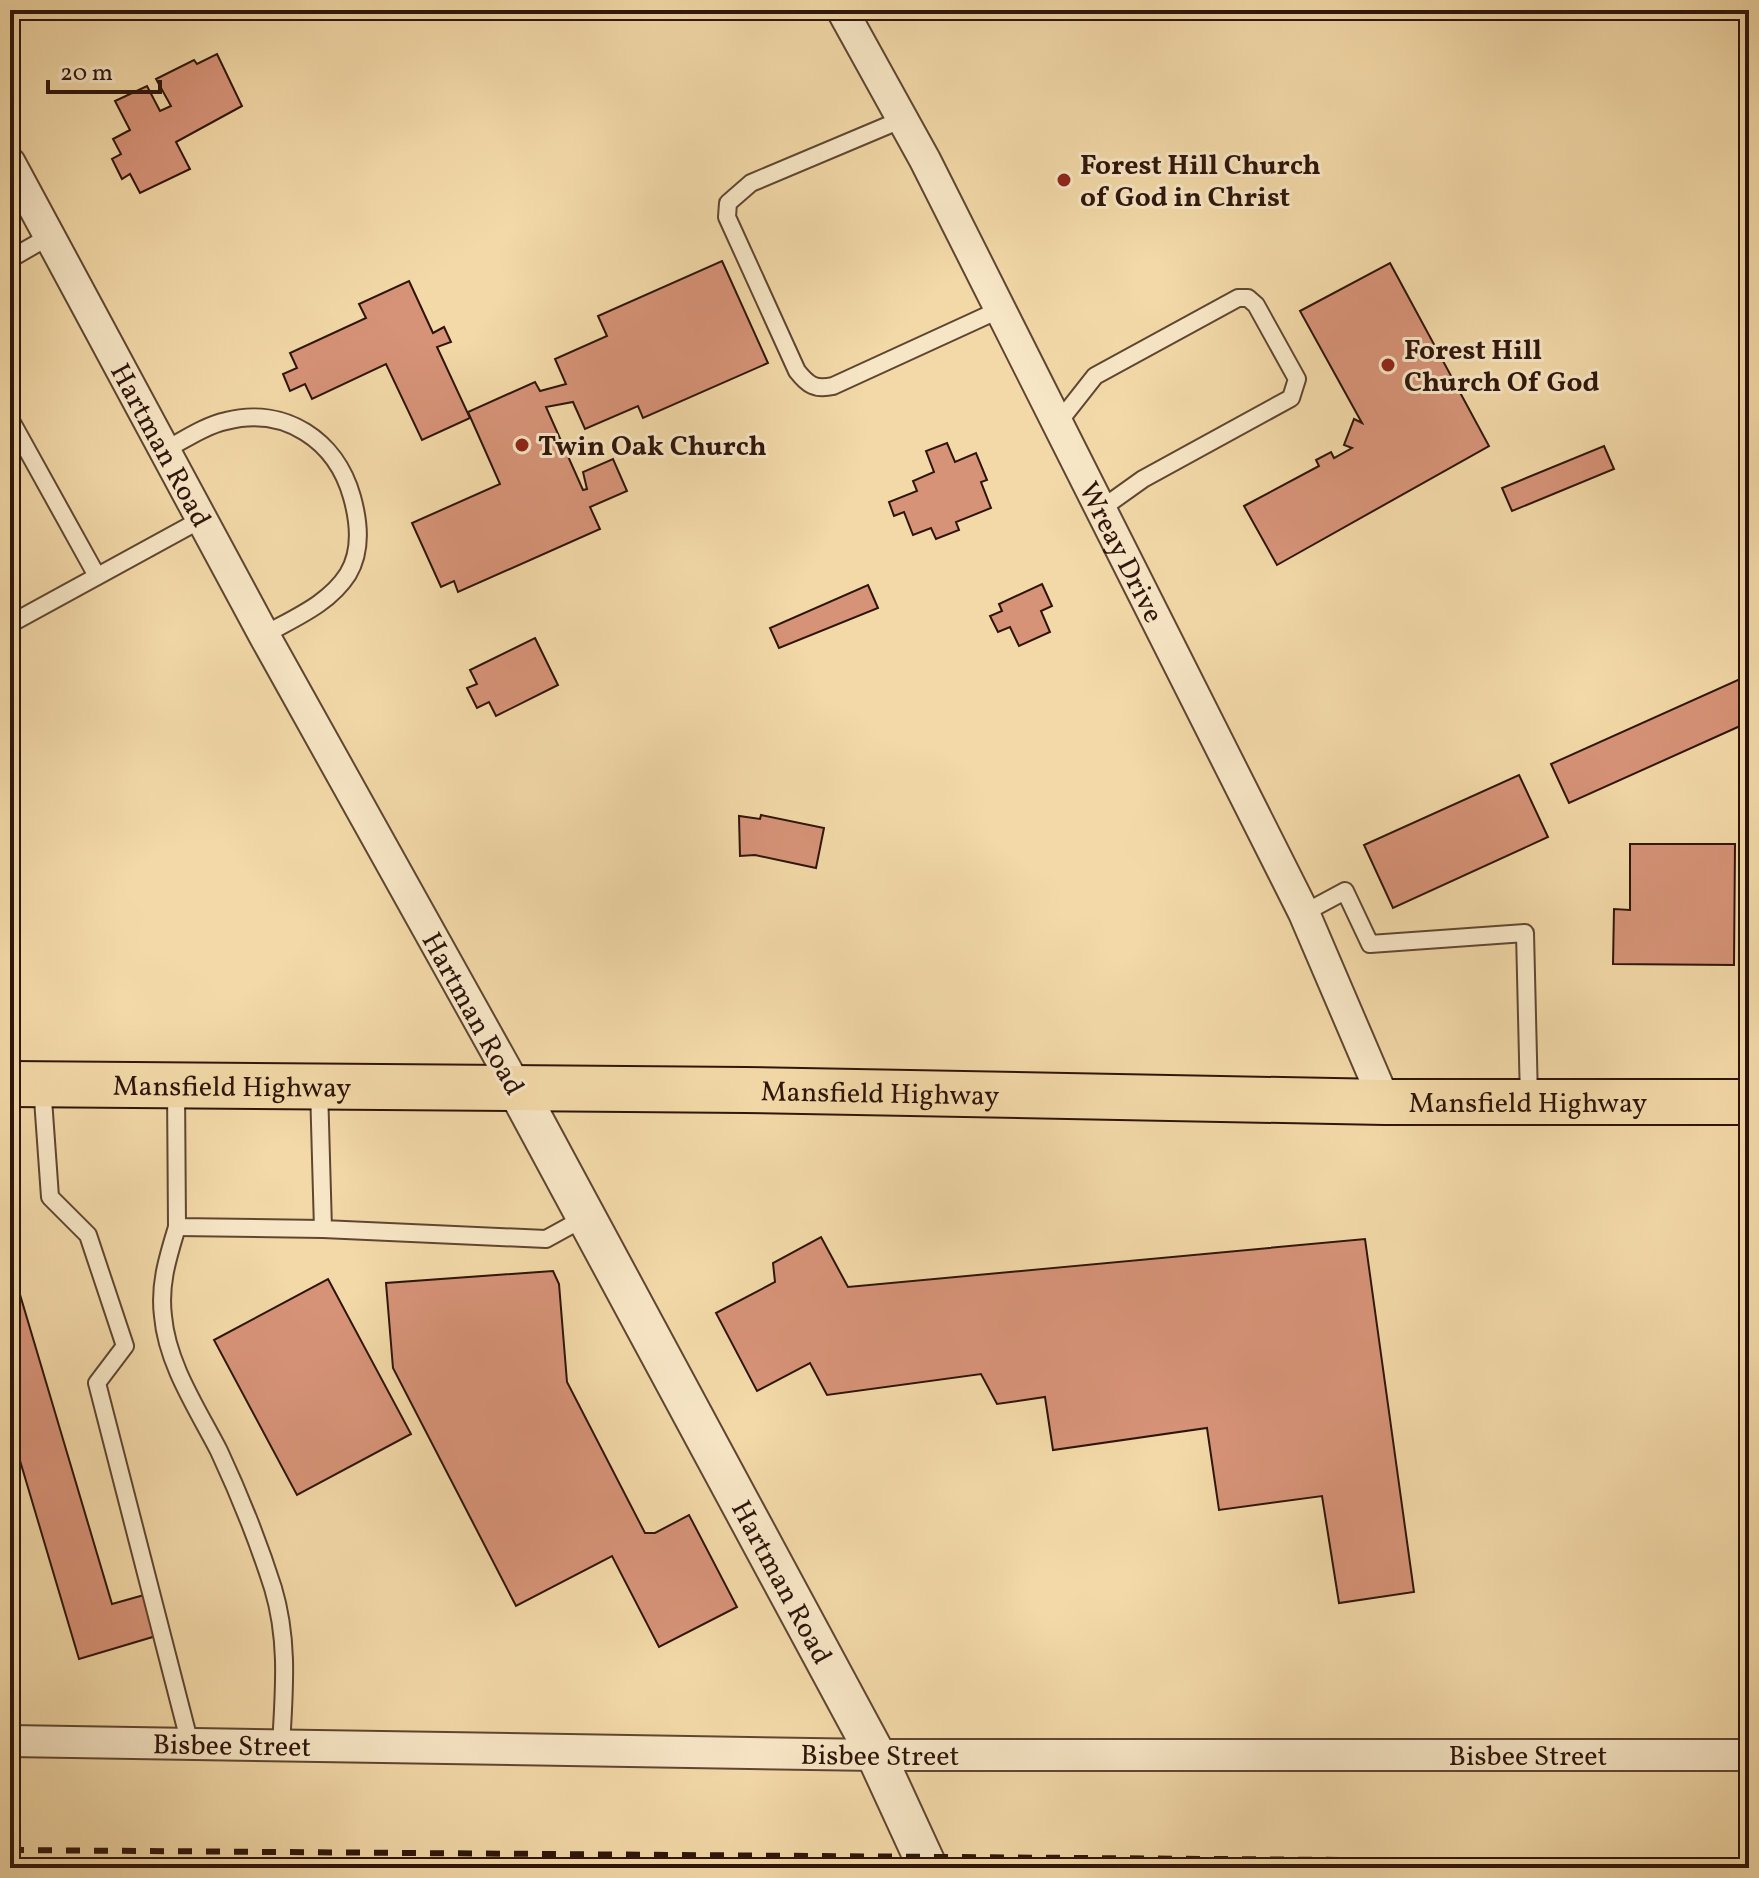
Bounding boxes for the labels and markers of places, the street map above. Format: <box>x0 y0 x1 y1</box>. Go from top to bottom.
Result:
place label: Forest Hill Church of God in Christ <box>1080 147 1321 218</box>
marker: Forest Hill Church of God in Christ <box>1055 171 1073 189</box>
place label: Forest Hill Church Of God <box>1404 332 1600 403</box>
marker: Forest Hill Church Of God <box>1379 356 1397 374</box>
place label: Twin Oak Church <box>538 428 767 467</box>
marker: Twin Oak Church <box>513 436 531 454</box>

